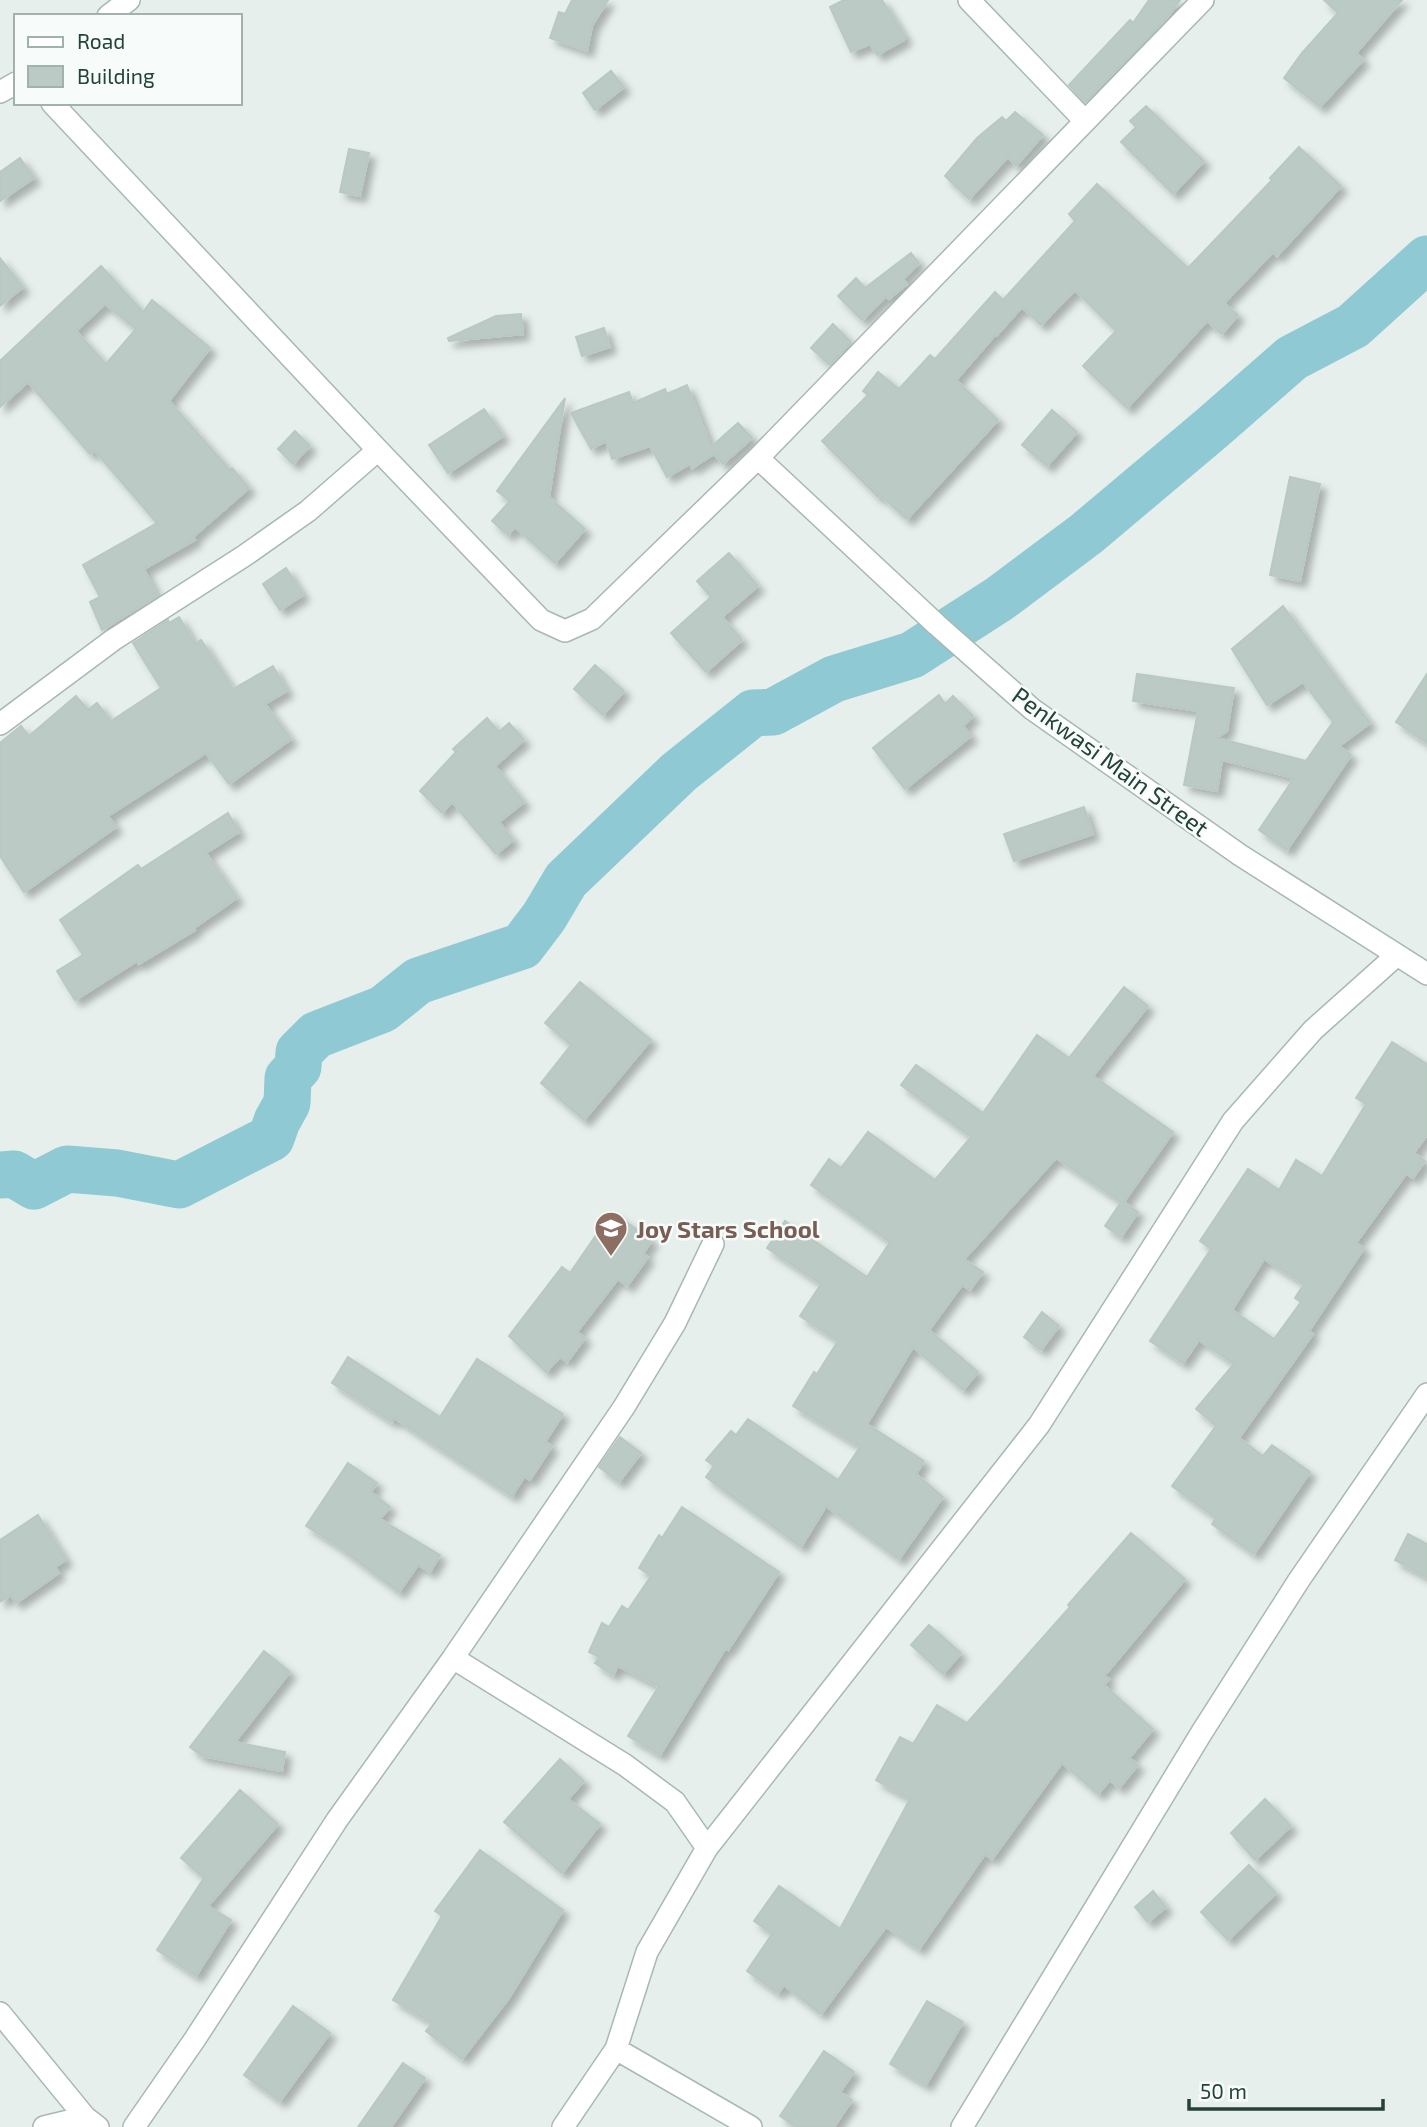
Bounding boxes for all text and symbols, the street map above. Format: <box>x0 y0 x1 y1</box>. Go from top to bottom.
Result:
legend <box>14 14 242 105</box>
text: Road <box>77 28 125 53</box>
text: Building <box>77 63 155 88</box>
street label: Penkwasi Main Street <box>1007 680 1215 842</box>
school or university icon: Joy Stars School <box>592 1209 630 1258</box>
place label: Joy Stars School <box>636 1214 820 1243</box>
scale bar <box>1189 2068 1383 2112</box>
text: 50 m <box>1200 2078 1247 2103</box>

